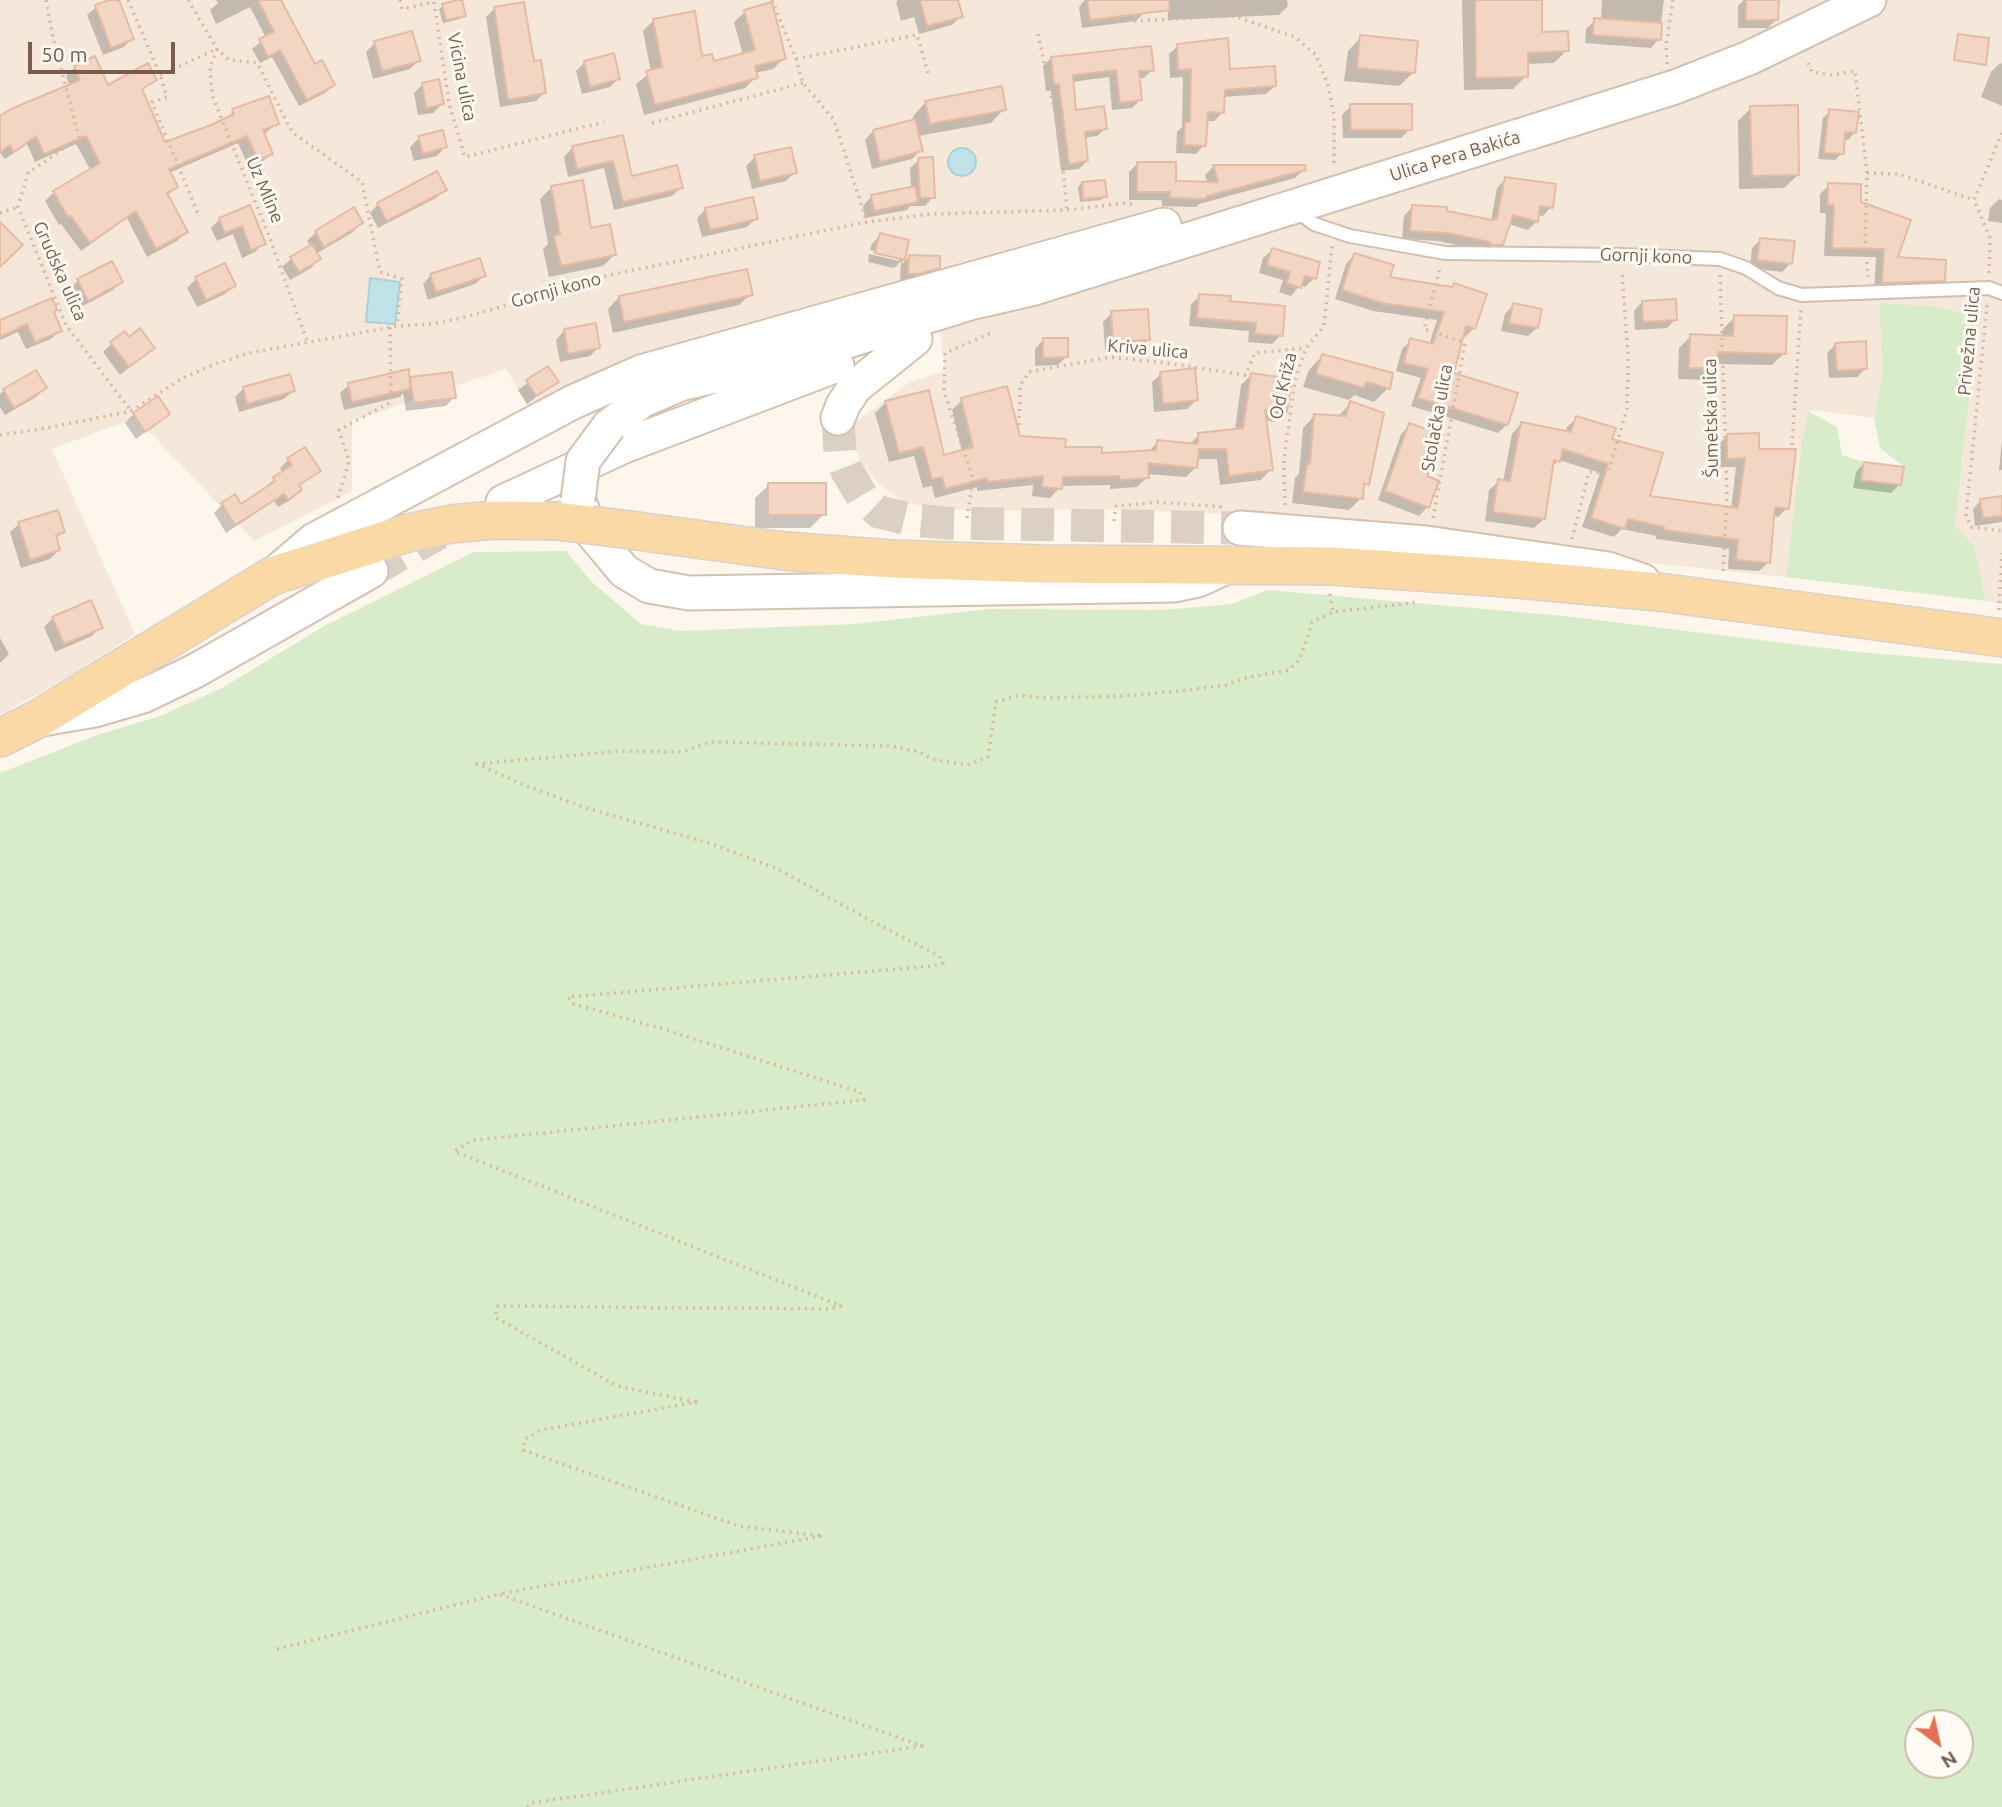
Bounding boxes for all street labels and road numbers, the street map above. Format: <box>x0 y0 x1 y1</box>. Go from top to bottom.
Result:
street label: Vicina ulica <box>443 31 481 123</box>
street label: Ulica Pera Bakića <box>1387 126 1523 186</box>
street label: Uz Mline <box>241 154 289 226</box>
street label: Grudska ulica <box>28 218 92 324</box>
street label: Gornji kono <box>1599 244 1693 268</box>
street label: Gornji kono <box>509 268 603 312</box>
street label: Privežna ulica <box>1953 286 1985 396</box>
street label: Kriva ulica <box>1107 335 1189 363</box>
street label: Od Križa <box>1265 350 1301 422</box>
street label: Šumetska ulica <box>1699 358 1723 478</box>
street label: Stolačka ulica <box>1417 363 1457 473</box>

